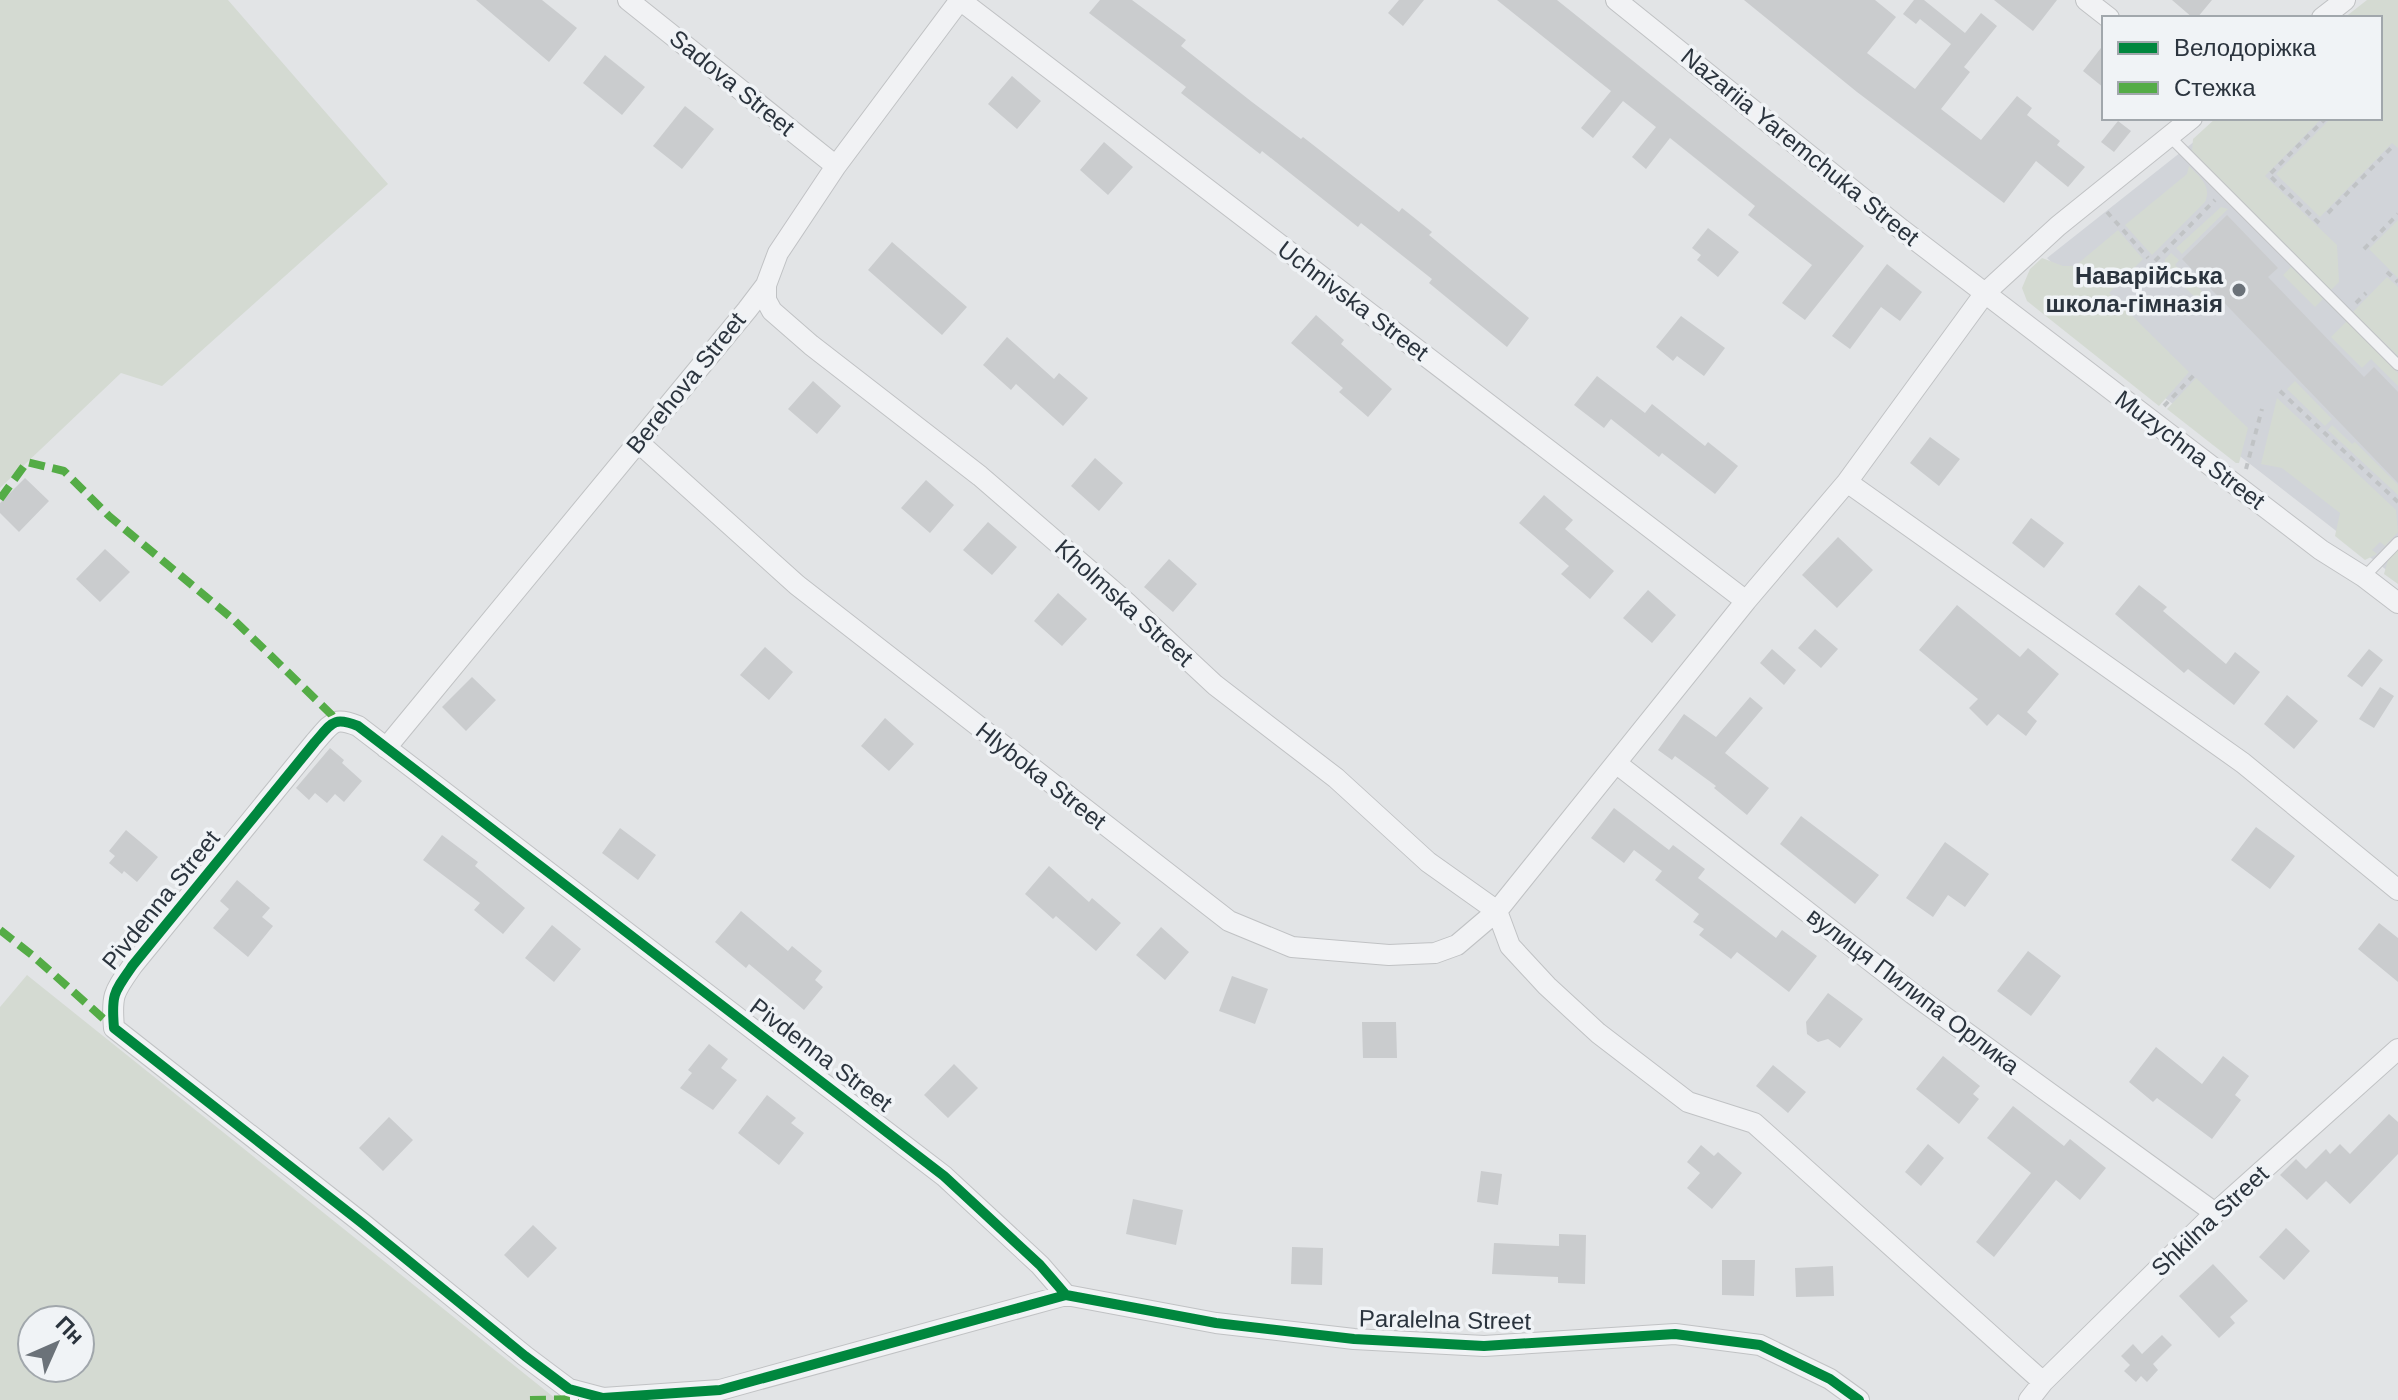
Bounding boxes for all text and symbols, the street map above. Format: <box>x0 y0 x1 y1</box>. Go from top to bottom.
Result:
legend <box>2102 16 2382 120</box>
street label: Sadova Street <box>665 24 800 141</box>
text: Велодоріжка <box>2174 34 2317 61</box>
street label: Nazariia Yaremchuka Street <box>1676 42 1925 251</box>
text: Стежка <box>2174 74 2256 101</box>
street label: Uchnivska Street <box>1273 235 1434 366</box>
place label: Наварійська школа-гімназія <box>2045 262 2224 317</box>
marker: Наварійська школа-гімназія <box>2230 281 2248 299</box>
street label: Berehova Street <box>621 307 751 459</box>
street label: Muzychna Street <box>2110 385 2271 515</box>
street label: Kholmska Street <box>1050 534 1199 672</box>
street label: Hlyboka Street <box>971 717 1112 835</box>
street label: Pivdenna Street <box>96 825 225 975</box>
street label: вулиця Пилипа Орлика <box>1802 902 2025 1080</box>
street label: Pivdenna Street <box>745 992 898 1117</box>
street label: Shkilna Street <box>2146 1160 2274 1281</box>
north arrow <box>16 1304 96 1384</box>
street label: Paralelna Street <box>1359 1305 1532 1335</box>
text: Пн <box>51 1311 89 1349</box>

